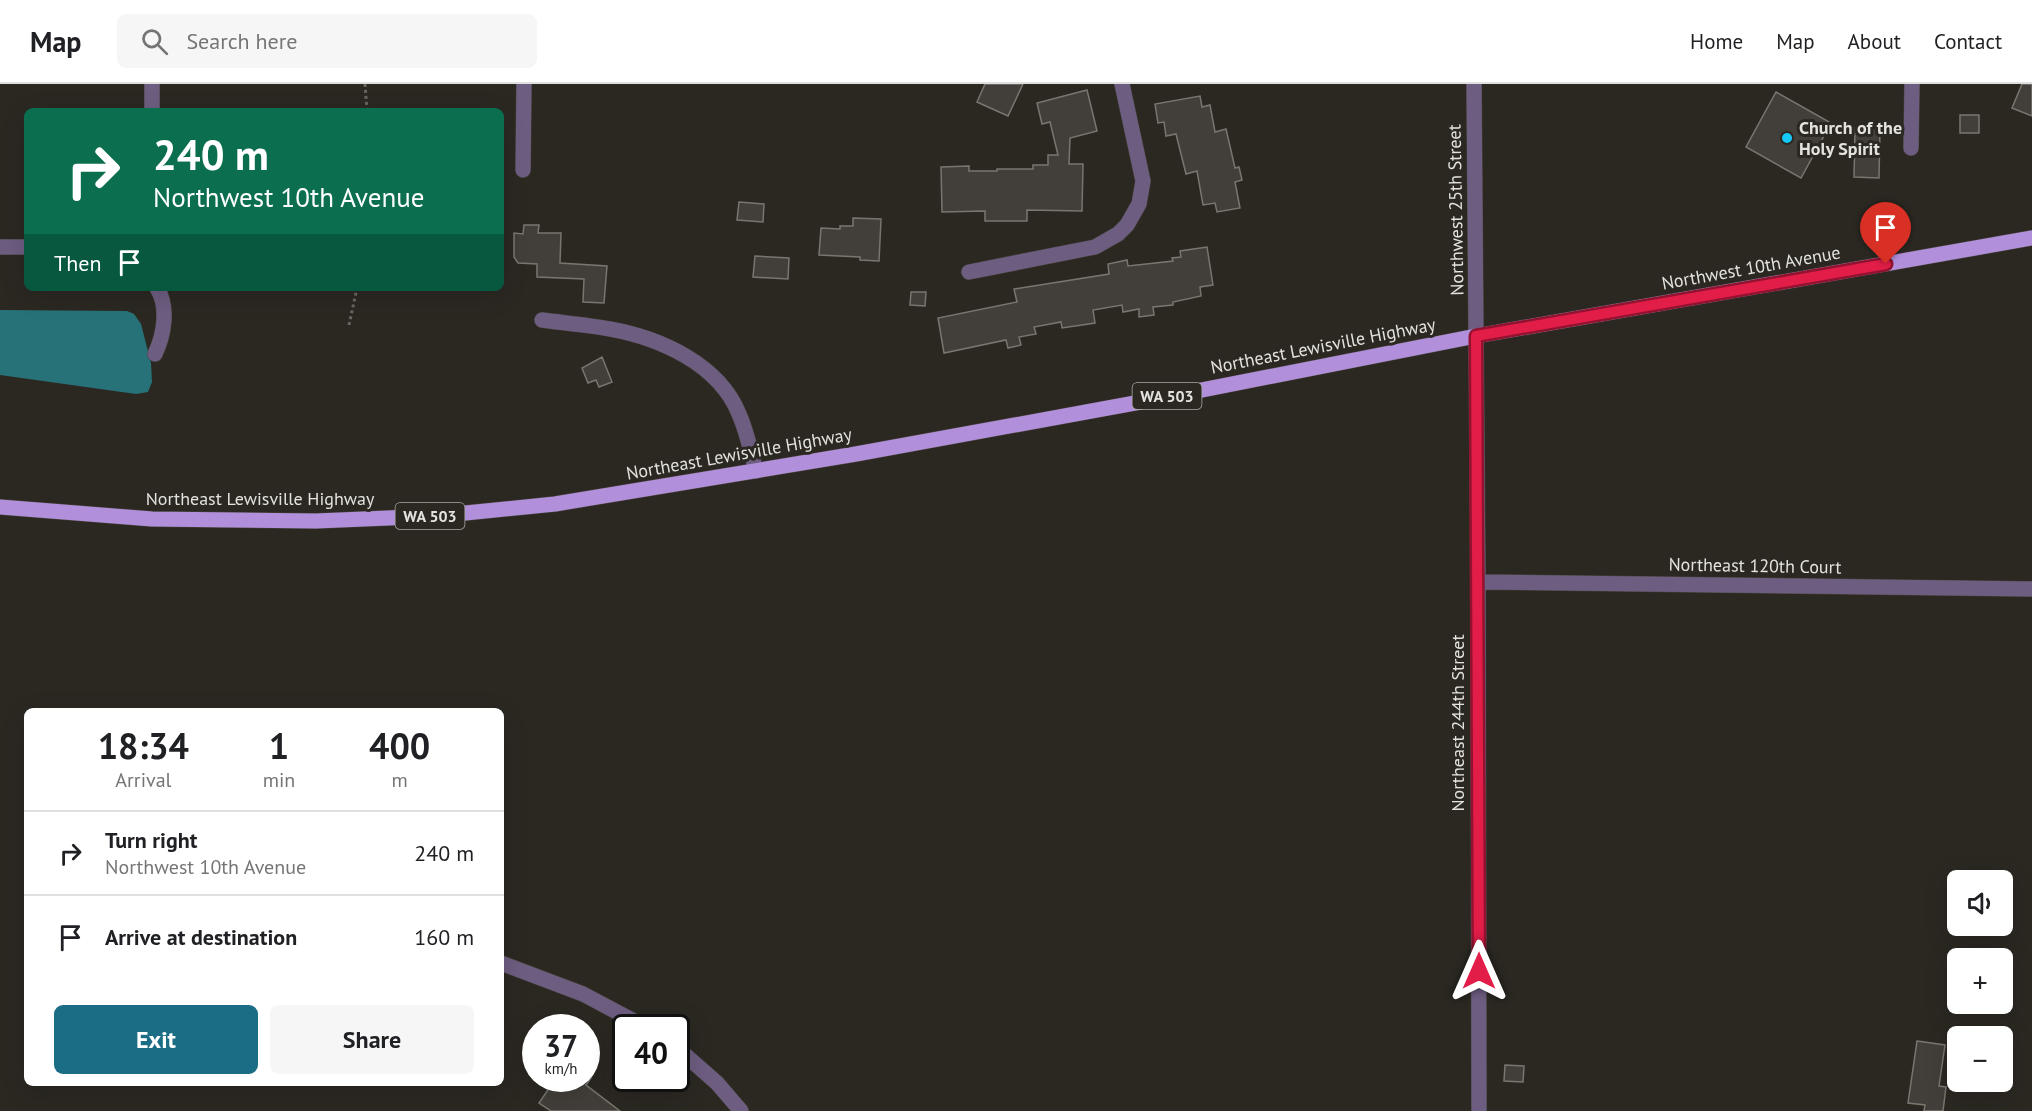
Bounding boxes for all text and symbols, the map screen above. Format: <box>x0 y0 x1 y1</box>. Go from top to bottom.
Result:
search box <box>117 14 537 68</box>
text: Map <box>30 23 81 60</box>
icon: search <box>138 25 171 58</box>
text: Search here <box>186 27 297 55</box>
text: Home <box>1690 28 1743 55</box>
text: Map <box>1776 28 1815 55</box>
text: About <box>1848 28 1901 55</box>
text: Contact <box>1934 28 2002 55</box>
place label: Church of the Holy Spirit <box>1799 116 1902 160</box>
street label: Northwest 25th Street <box>1443 124 1468 296</box>
text: 240 m <box>153 127 269 182</box>
marker: Church of the Holy Spirit <box>1780 131 1794 145</box>
icon: right <box>54 132 132 210</box>
text: Northwest 10th Avenue <box>153 180 425 214</box>
pin <box>1860 202 1911 264</box>
icon: arrive <box>1869 211 1902 244</box>
street label: Northwest 10th Avenue <box>1660 240 1842 295</box>
icon: arrive <box>113 246 146 279</box>
text: Then <box>54 249 101 277</box>
street label: Northeast Lewisville Highway <box>1208 312 1438 379</box>
road number: WA 503 <box>1132 383 1202 409</box>
street label: Northeast Lewisville Highway <box>624 422 854 485</box>
street label: Northeast Lewisville Highway <box>146 487 375 510</box>
road number: WA 503 <box>396 503 464 529</box>
street label: Northeast 120th Court <box>1668 552 1842 579</box>
street label: Northeast 244th Street <box>1446 634 1469 812</box>
text: 18:34 <box>98 722 189 769</box>
text: 1 <box>269 722 289 769</box>
text: 400 <box>369 722 430 769</box>
text: Arrival <box>115 767 171 793</box>
text: min <box>263 767 295 793</box>
text: m <box>392 767 408 793</box>
text: Turn right <box>105 826 197 854</box>
icon: right <box>54 837 87 870</box>
text: 240 m <box>414 839 474 867</box>
text: Northwest 10th Avenue <box>105 854 306 880</box>
map controls <box>1947 870 2013 1092</box>
button: sound <box>1947 870 2013 936</box>
icon: arrive <box>54 921 87 954</box>
text: Arrive at destination <box>105 923 297 951</box>
text: 160 m <box>414 923 474 951</box>
position arrow <box>1447 939 1511 1003</box>
button: + <box>1947 948 2013 1014</box>
button: Exit <box>54 1005 258 1074</box>
button: Share <box>270 1005 474 1074</box>
speed limit sign: 40 <box>612 1014 690 1092</box>
text: 37 <box>544 1026 578 1065</box>
button: − <box>1947 1026 2013 1092</box>
text: km/h <box>545 1059 577 1078</box>

